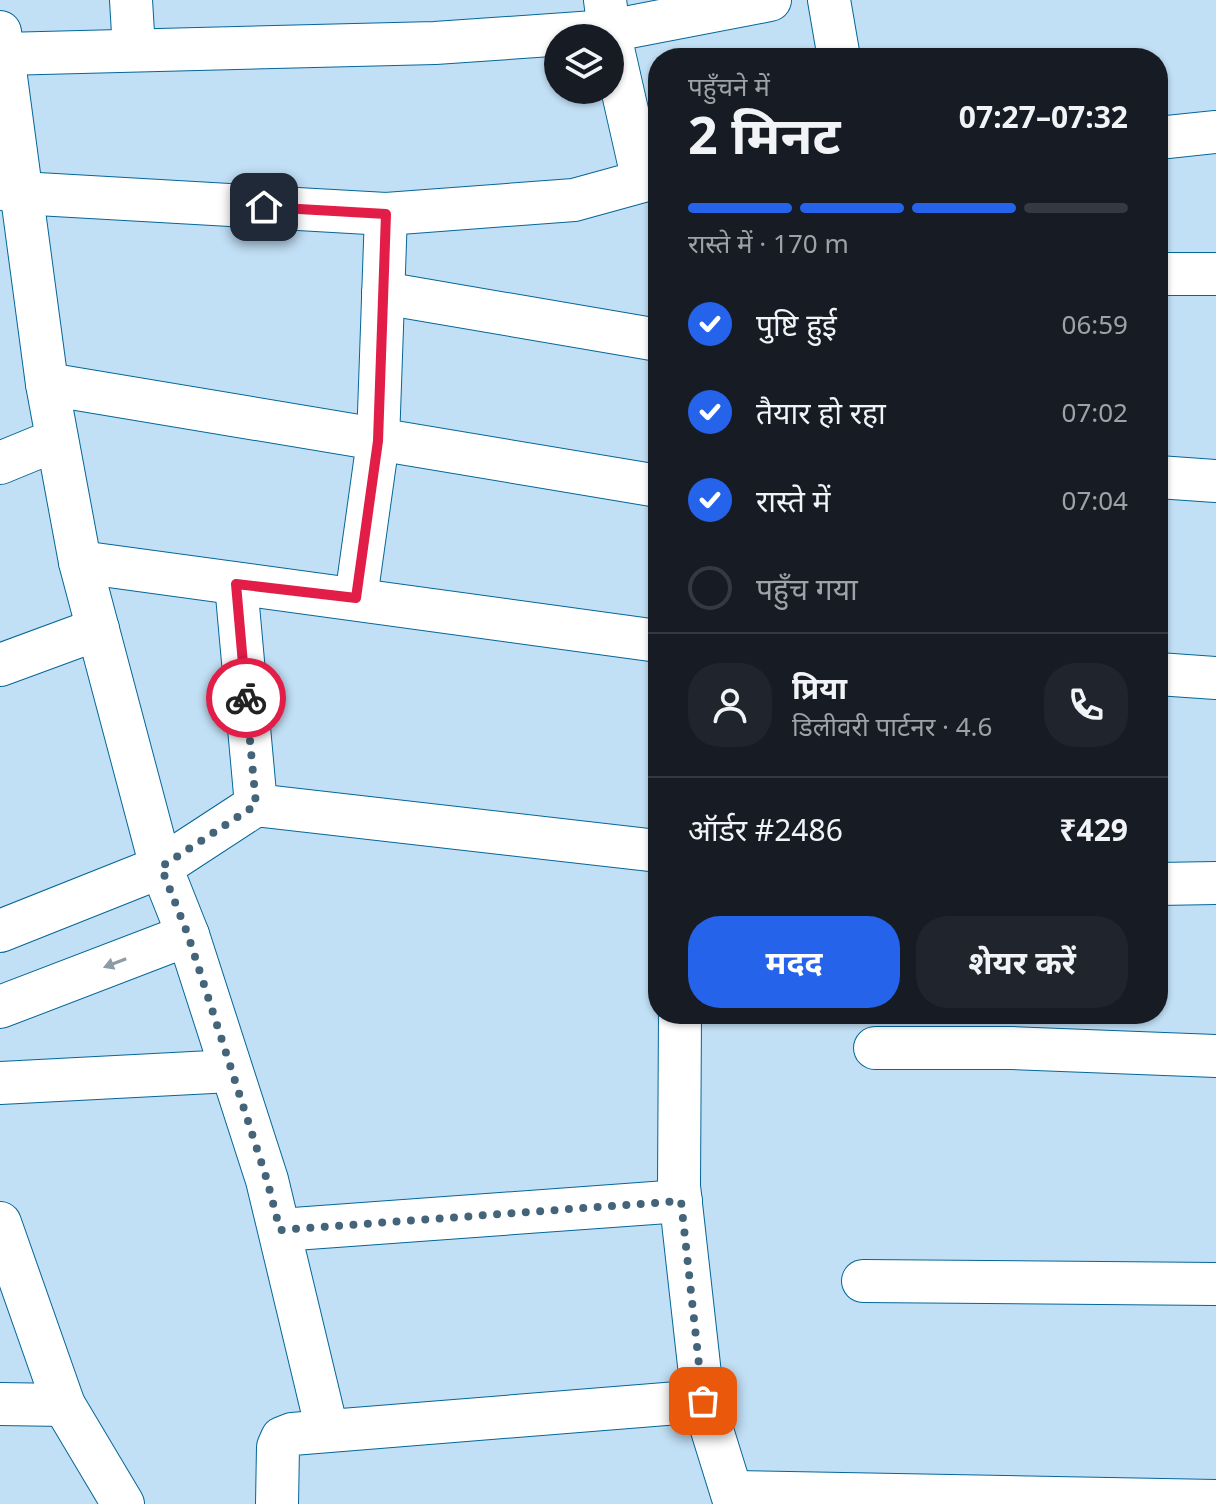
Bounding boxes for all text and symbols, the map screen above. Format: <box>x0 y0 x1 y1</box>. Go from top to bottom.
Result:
map controls <box>544 24 624 104</box>
button: layers <box>544 24 624 104</box>
text: पहुँचने में <box>688 68 770 104</box>
text: 07:27–07:32 <box>959 96 1128 137</box>
text: 2 मिनट <box>688 98 840 169</box>
pin <box>230 173 298 241</box>
icon: home <box>242 185 286 229</box>
text: रास्ते में · 170 m <box>688 225 849 261</box>
icon: check <box>688 302 732 346</box>
text: पुष्टि हुई <box>756 304 837 345</box>
text: 06:59 <box>1062 306 1128 342</box>
icon: check <box>688 390 732 434</box>
text: तैयार हो रहा <box>756 392 886 433</box>
text: 07:02 <box>1062 394 1128 430</box>
icon: check <box>688 478 732 522</box>
text: रास्ते में <box>756 480 831 521</box>
text: 07:04 <box>1062 482 1128 518</box>
text: पहुँच गया <box>756 568 858 609</box>
courier <box>206 658 286 738</box>
button: person <box>688 663 772 747</box>
button: phone <box>1044 663 1128 747</box>
text: प्रिया <box>792 667 847 708</box>
icon: bike <box>224 676 268 720</box>
text: डिलीवरी पार्टनर · 4.6 <box>792 708 992 744</box>
text: ऑर्डर #2486 <box>688 809 843 850</box>
text: ₹429 <box>1059 809 1128 850</box>
button: मदद <box>688 916 900 1008</box>
button: शेयर करें <box>916 916 1128 1008</box>
one-way arrow <box>103 957 127 970</box>
pin <box>669 1367 737 1435</box>
icon: bag <box>681 1379 725 1423</box>

